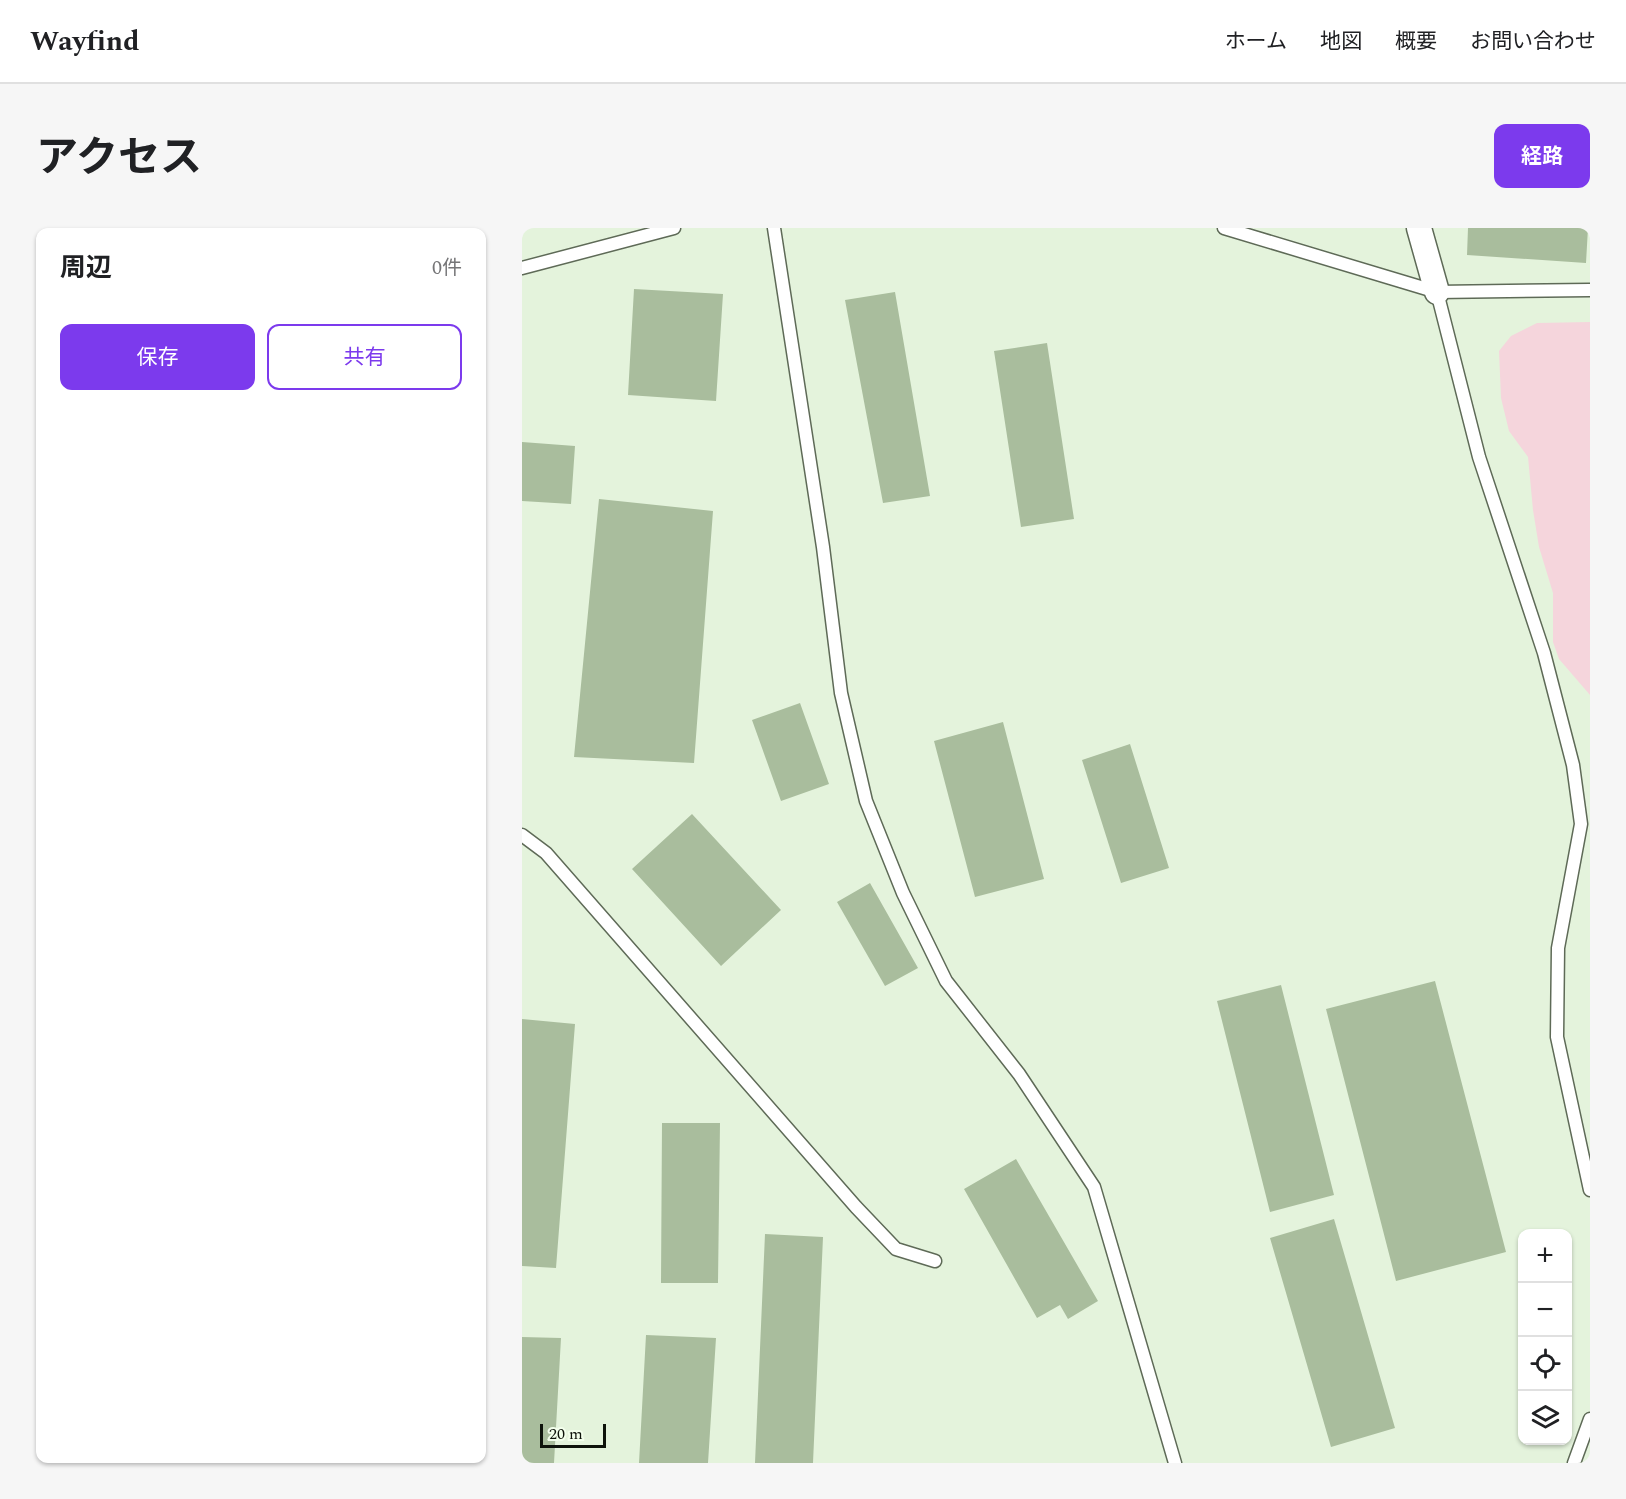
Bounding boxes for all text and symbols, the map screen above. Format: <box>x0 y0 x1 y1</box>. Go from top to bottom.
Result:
text: Wayfind <box>30 20 139 63</box>
text: ホーム <box>1225 26 1287 58</box>
text: 地図 <box>1320 26 1362 58</box>
text: 概要 <box>1395 26 1437 58</box>
text: お問い合わせ <box>1470 26 1596 58</box>
button: 経路 <box>1494 124 1590 188</box>
text: アクセス <box>36 127 202 190</box>
text: 周辺 <box>60 248 112 288</box>
text: 0件 <box>432 253 462 283</box>
button: 保存 <box>60 324 255 390</box>
button: 共有 <box>267 324 462 390</box>
map controls <box>1518 1229 1572 1445</box>
button: + <box>1518 1229 1572 1283</box>
button: − <box>1518 1283 1572 1337</box>
button: locate <box>1518 1337 1572 1391</box>
button: layers <box>1518 1391 1572 1445</box>
scale bar <box>540 1421 606 1448</box>
text: 20 m <box>549 1422 583 1446</box>

